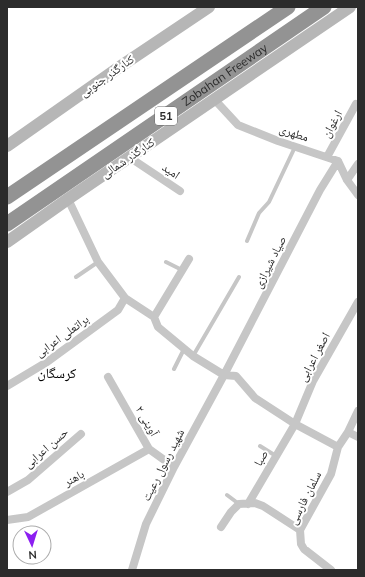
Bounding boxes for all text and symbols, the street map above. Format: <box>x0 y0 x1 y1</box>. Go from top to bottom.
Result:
street label: Zobahan Freeway <box>179 40 271 109</box>
street label: کنارگذر جنوبی <box>77 51 137 100</box>
road number: 51 <box>155 107 177 125</box>
street label: ارغوان <box>318 107 345 140</box>
street label: مطهری <box>278 121 311 144</box>
street label: کنارگذر شمالی <box>98 134 157 181</box>
street label: امید <box>159 159 183 182</box>
street label: صیاد شیرازی <box>250 233 289 291</box>
street label: براتعلی اعرابی <box>32 311 92 360</box>
street label: اصغر اعرابی <box>294 330 333 384</box>
district label: کرسگان <box>38 364 77 382</box>
street label: آوینی ۲ <box>133 403 163 440</box>
street label: حسن اعرابی <box>20 424 71 471</box>
street label: شهید رسول رعیت <box>138 426 187 503</box>
street label: صبا <box>250 447 271 469</box>
street label: باهنر <box>60 466 87 490</box>
street label: سلمان فارسی <box>285 469 324 527</box>
north arrow <box>12 525 52 565</box>
text: N <box>28 548 37 562</box>

